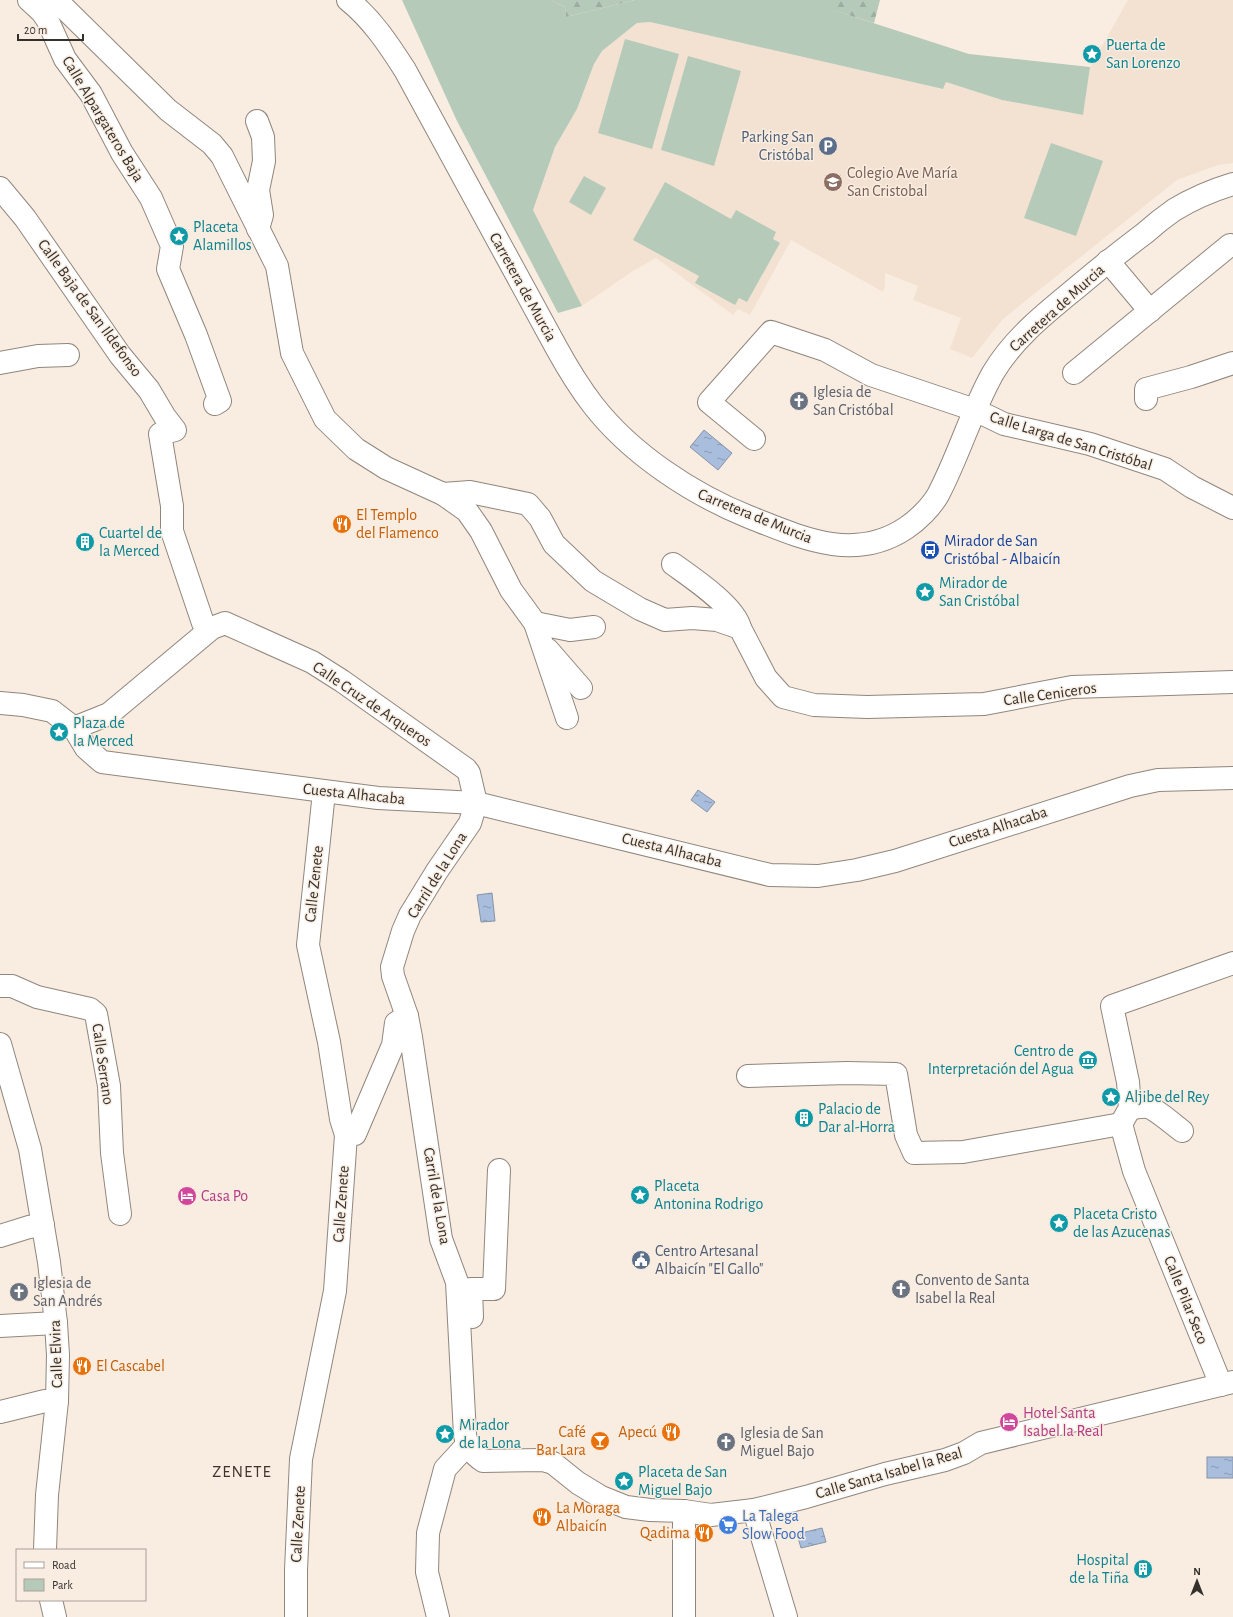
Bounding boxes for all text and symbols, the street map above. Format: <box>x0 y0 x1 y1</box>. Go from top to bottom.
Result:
scale bar <box>18 16 83 42</box>
text: 20 m <box>24 24 47 36</box>
place label: Puerta de San Lorenzo <box>1106 37 1181 71</box>
place icon: Puerta de San Lorenzo <box>1081 43 1103 65</box>
street label: Calle Alpargateros Baja <box>58 53 147 185</box>
place label: Parking San Cristóbal <box>741 129 814 163</box>
parking icon: Parking San Cristóbal <box>817 135 839 157</box>
place label: Colegio Ave María San Cristobal <box>847 165 958 199</box>
school or university icon: Colegio Ave María San Cristobal <box>822 171 844 193</box>
place label: Placeta Alamillos <box>193 219 252 253</box>
place icon: Placeta Alamillos <box>168 225 190 247</box>
street label: Carretera de Murcia <box>486 230 560 344</box>
street label: Calle Baja de San Ildefonso <box>34 236 145 380</box>
street label: Carretera de Murcia <box>1006 261 1108 355</box>
place label: Iglesia de San Cristóbal <box>813 384 894 418</box>
church icon: Iglesia de San Cristóbal <box>788 390 810 412</box>
street label: Calle Larga de San Cristóbal <box>988 409 1154 473</box>
street label: Carretera de Murcia <box>696 486 814 546</box>
place label: El Templo del Flamenco <box>356 507 439 541</box>
restaurant icon: El Templo del Flamenco <box>331 513 353 535</box>
place label: Cuartel de la Merced <box>99 525 162 559</box>
building icon: Cuartel de la Merced <box>74 531 96 553</box>
place label: Mirador de San Cristóbal - Albaicín <box>944 533 1060 567</box>
bus stop icon: Mirador de San Cristóbal - Albaicín <box>919 539 941 561</box>
place label: Mirador de San Cristóbal <box>939 575 1020 609</box>
place icon: Mirador de San Cristóbal <box>914 581 936 603</box>
street label: Calle Cruz de Arqueros <box>310 658 434 750</box>
street label: Calle Ceniceros <box>1003 680 1098 708</box>
place label: Plaza de la Merced <box>73 715 134 749</box>
place icon: Plaza de la Merced <box>48 721 70 743</box>
street label: Cuesta Alhacaba <box>302 781 406 807</box>
street label: Cuesta Alhacaba <box>947 804 1049 850</box>
street label: Carril de la Lona <box>404 829 470 921</box>
street label: Cuesta Alhacaba <box>620 830 724 870</box>
street label: Calle Zenete <box>302 845 326 923</box>
street label: Calle Serrano <box>89 1022 117 1106</box>
place label: Centro de Interpretación del Agua <box>928 1043 1074 1077</box>
museum icon: Centro de Interpretación del Agua <box>1077 1049 1099 1071</box>
place icon: Aljibe del Rey <box>1100 1086 1122 1108</box>
place label: Aljibe del Rey <box>1125 1089 1209 1106</box>
place label: Palacio de Dar al-Horra <box>818 1101 895 1135</box>
building icon: Palacio de Dar al-Horra <box>793 1107 815 1129</box>
street label: Carril de la Lona <box>421 1146 453 1246</box>
street label: Calle Zenete <box>330 1165 352 1243</box>
place label: Placeta Antonina Rodrigo <box>654 1178 764 1212</box>
place icon: Placeta Antonina Rodrigo <box>629 1184 651 1206</box>
hotel icon: Casa Po <box>176 1185 198 1207</box>
place label: Casa Po <box>201 1188 248 1204</box>
place label: Placeta Cristo de las Azucenas <box>1073 1206 1170 1240</box>
place icon: Placeta Cristo de las Azucenas <box>1048 1212 1070 1234</box>
place label: Centro Artesanal Albaicín "El Gallo" <box>655 1243 764 1277</box>
public building icon: Centro Artesanal Albaicín "El Gallo" <box>630 1249 652 1271</box>
street label: Calle Pilar Seco <box>1161 1254 1211 1346</box>
place label: Convento de Santa Isabel la Real <box>915 1272 1030 1306</box>
place label: Iglesia de San Andrés <box>33 1275 103 1309</box>
church icon: Convento de Santa Isabel la Real <box>890 1278 912 1300</box>
church icon: Iglesia de San Andrés <box>8 1281 30 1303</box>
street label: Calle Elvira <box>47 1320 65 1388</box>
restaurant icon: El Cascabel <box>71 1355 93 1377</box>
place label: El Cascabel <box>96 1358 165 1374</box>
place label: Hotel Santa Isabel la Real <box>1023 1405 1103 1439</box>
hotel icon: Hotel Santa Isabel la Real <box>998 1411 1020 1433</box>
place label: Mirador de la Lona <box>459 1417 521 1451</box>
restaurant icon: Apecú <box>660 1421 682 1443</box>
place icon: Mirador de la Lona <box>434 1423 456 1445</box>
place label: Café Bar Lara <box>536 1424 586 1458</box>
place label: Apecú <box>618 1424 657 1440</box>
place label: Iglesia de San Miguel Bajo <box>740 1425 824 1460</box>
bar icon: Café Bar Lara <box>589 1430 611 1452</box>
church icon: Iglesia de San Miguel Bajo <box>715 1431 737 1453</box>
street label: Calle Santa Isabel la Real <box>814 1444 964 1502</box>
district label: ZENETE <box>212 1463 272 1480</box>
place label: Placeta de San Miguel Bajo <box>638 1464 727 1499</box>
place icon: Placeta de San Miguel Bajo <box>613 1470 635 1492</box>
street label: Calle Zenete <box>288 1485 308 1563</box>
place label: La Moraga Albaicín <box>556 1500 620 1534</box>
restaurant icon: La Moraga Albaicín <box>531 1506 553 1528</box>
place label: La Talega Slow Food <box>742 1508 805 1542</box>
supermarket icon: La Talega Slow Food <box>717 1514 739 1536</box>
restaurant icon: Qadima <box>693 1522 715 1544</box>
place label: Qadima <box>640 1525 690 1542</box>
legend <box>16 1549 146 1601</box>
place label: Hospital de la Tiña <box>1069 1552 1129 1586</box>
building icon: Hospital de la Tiña <box>1132 1558 1154 1580</box>
text: Road <box>52 1559 76 1571</box>
north arrow <box>1177 1561 1217 1601</box>
text: N <box>1193 1566 1201 1577</box>
text: Park <box>52 1579 73 1591</box>

